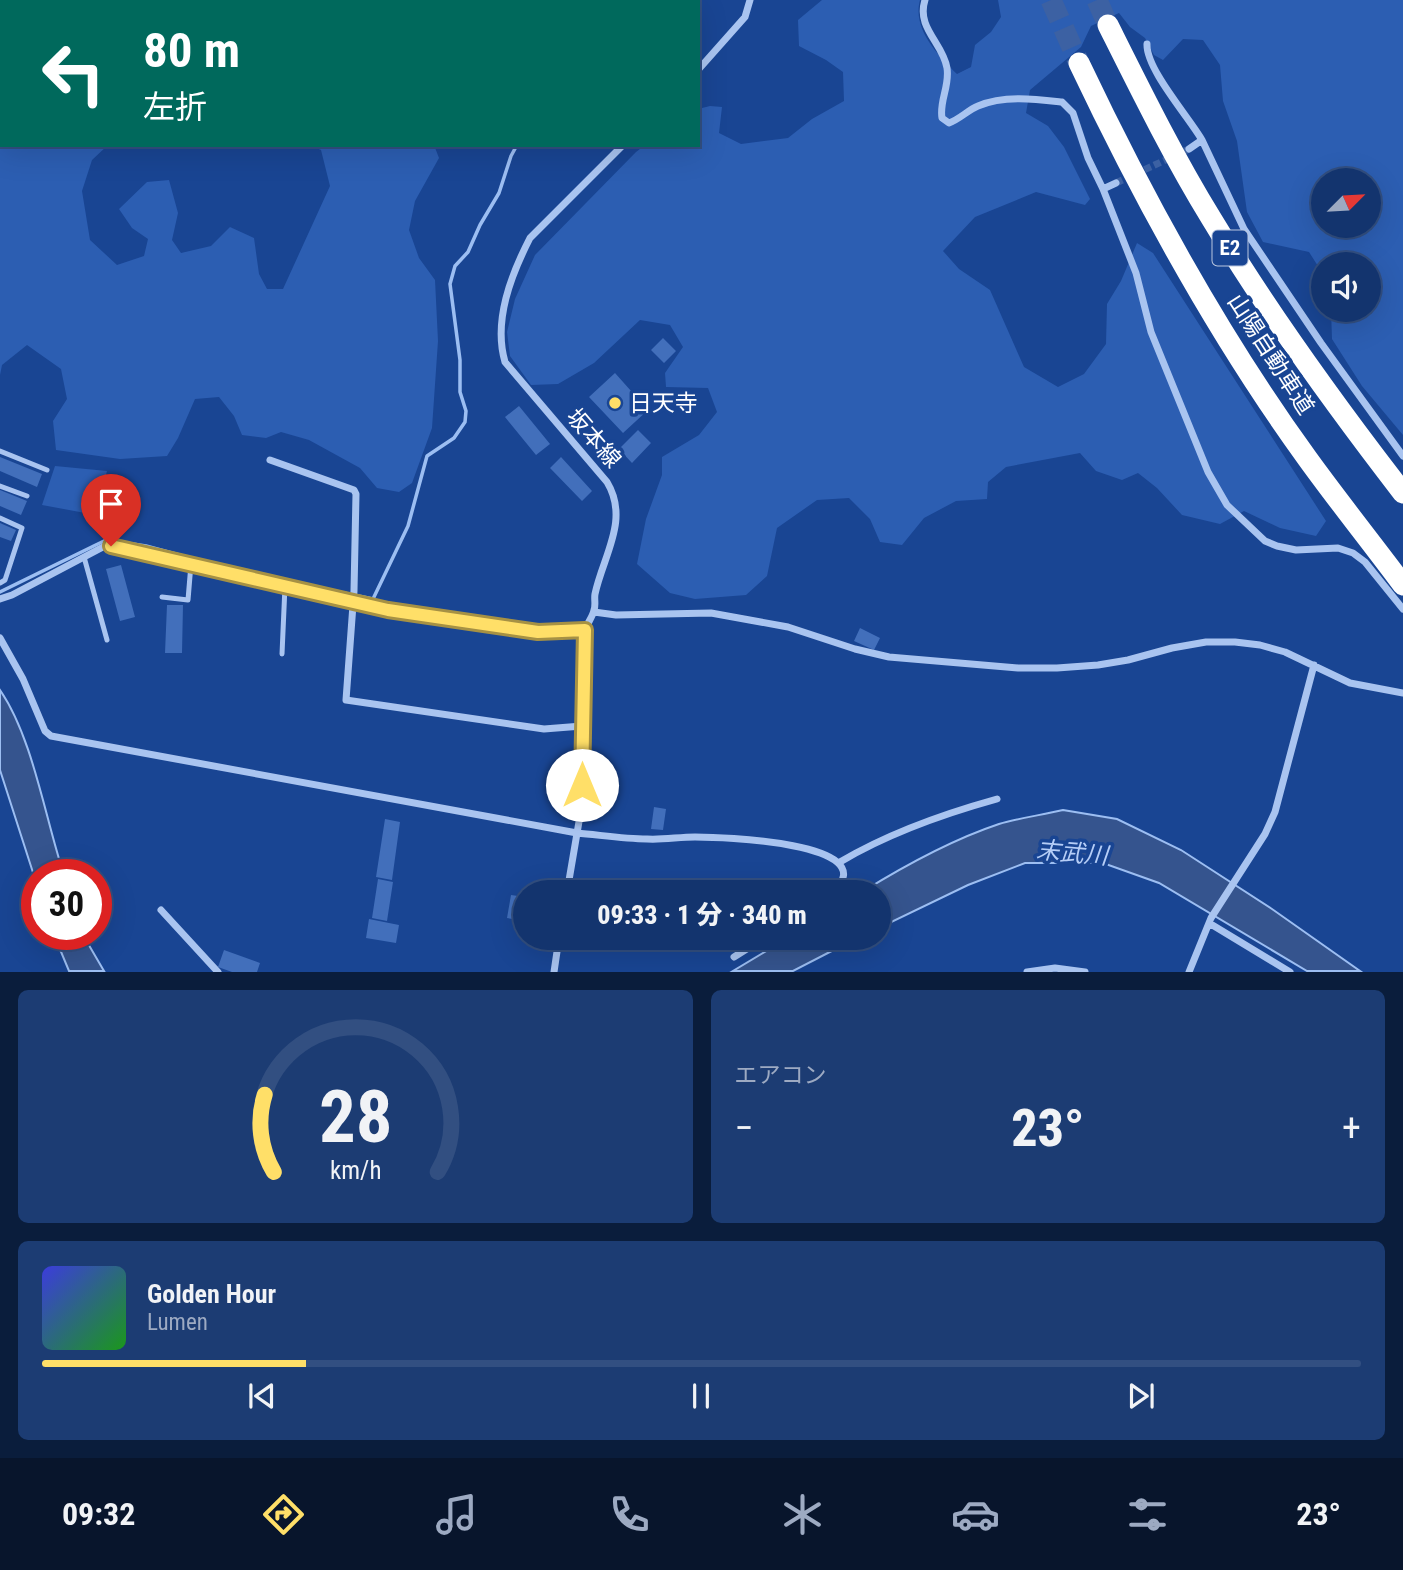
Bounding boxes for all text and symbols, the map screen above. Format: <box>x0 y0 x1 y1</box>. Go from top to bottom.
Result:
text: 80 m <box>143 22 240 79</box>
icon: left <box>28 28 119 119</box>
text: 左折 <box>143 88 207 126</box>
north arrow <box>1311 168 1381 238</box>
map controls <box>1311 168 1381 322</box>
road number: E2 <box>1212 230 1248 266</box>
button: sound <box>1311 252 1381 322</box>
street label: 山陽自動車道 <box>1222 289 1319 419</box>
place label: 日天寺 <box>629 390 698 417</box>
marker: 日天寺 <box>607 395 623 411</box>
street label: 坂本線 <box>561 403 626 473</box>
pin <box>81 474 141 546</box>
icon: arrive <box>92 485 130 523</box>
position arrow <box>545 748 619 822</box>
water label: 末武川 <box>1035 836 1112 870</box>
speed limit sign: 30 <box>21 859 112 950</box>
text: 09:33 · 1 分 · 340 m <box>597 900 807 930</box>
text: エアコン <box>735 1062 827 1089</box>
text: 28 <box>318 1075 392 1161</box>
text: 23° <box>1011 1098 1084 1159</box>
text: − <box>735 1106 754 1150</box>
text: + <box>1342 1106 1361 1150</box>
text: km/h <box>330 1156 381 1185</box>
text: Golden Hour <box>147 1279 276 1309</box>
text: Lumen <box>147 1309 208 1336</box>
icon: previous <box>243 1377 281 1415</box>
icon: pause <box>682 1377 720 1415</box>
icon: next <box>1122 1377 1160 1415</box>
icon: directions <box>259 1490 308 1539</box>
icon: music <box>432 1490 481 1539</box>
icon: phone <box>605 1490 654 1539</box>
icon: climate <box>778 1490 827 1539</box>
icon: car <box>951 1490 1000 1539</box>
icon: filters <box>1123 1490 1172 1539</box>
text: 09:32 <box>62 1495 135 1533</box>
text: 23° <box>1296 1495 1341 1533</box>

